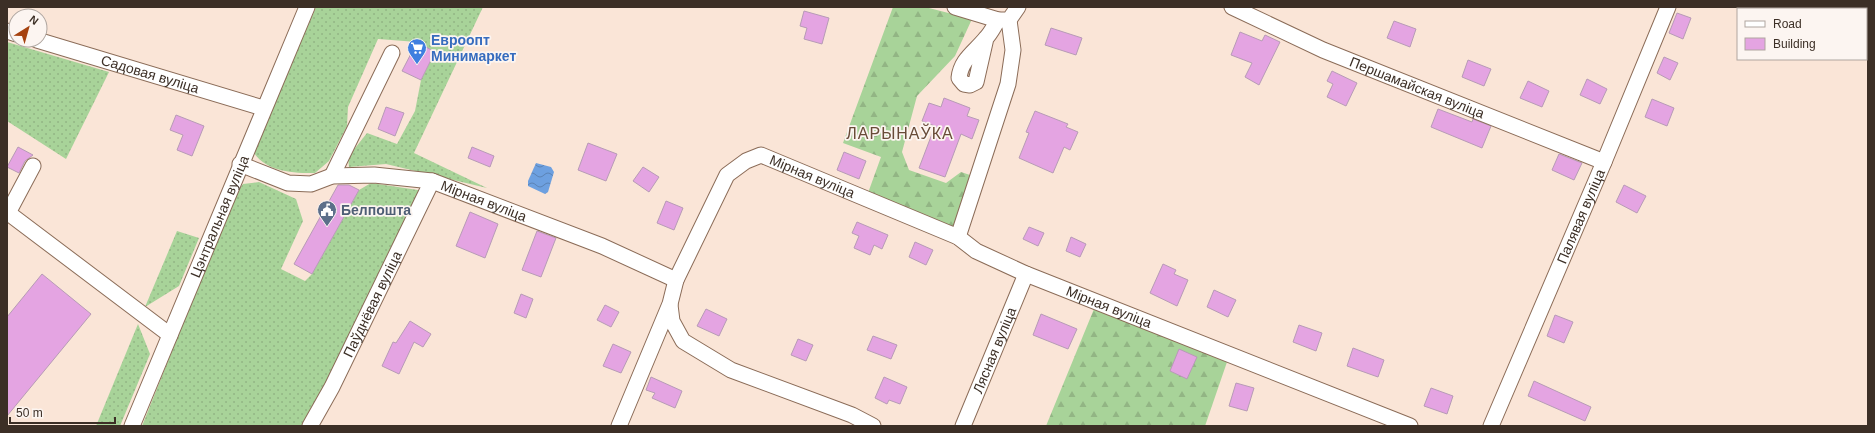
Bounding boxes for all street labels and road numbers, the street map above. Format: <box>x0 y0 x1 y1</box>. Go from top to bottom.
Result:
street label: Садовая вуліца <box>99 52 201 96</box>
street label: Першамайская вуліца <box>1347 54 1487 122</box>
street label: Мірная вуліца <box>767 152 857 201</box>
street label: Цэнтральная вуліца <box>187 153 252 280</box>
street label: Палявая вуліца <box>1553 167 1608 266</box>
street label: Мірная вуліца <box>439 177 529 225</box>
street label: Паўднёвая вуліца <box>340 248 405 360</box>
street label: Мірная вуліца <box>1064 283 1154 331</box>
street label: Лясная вуліца <box>969 305 1019 396</box>

